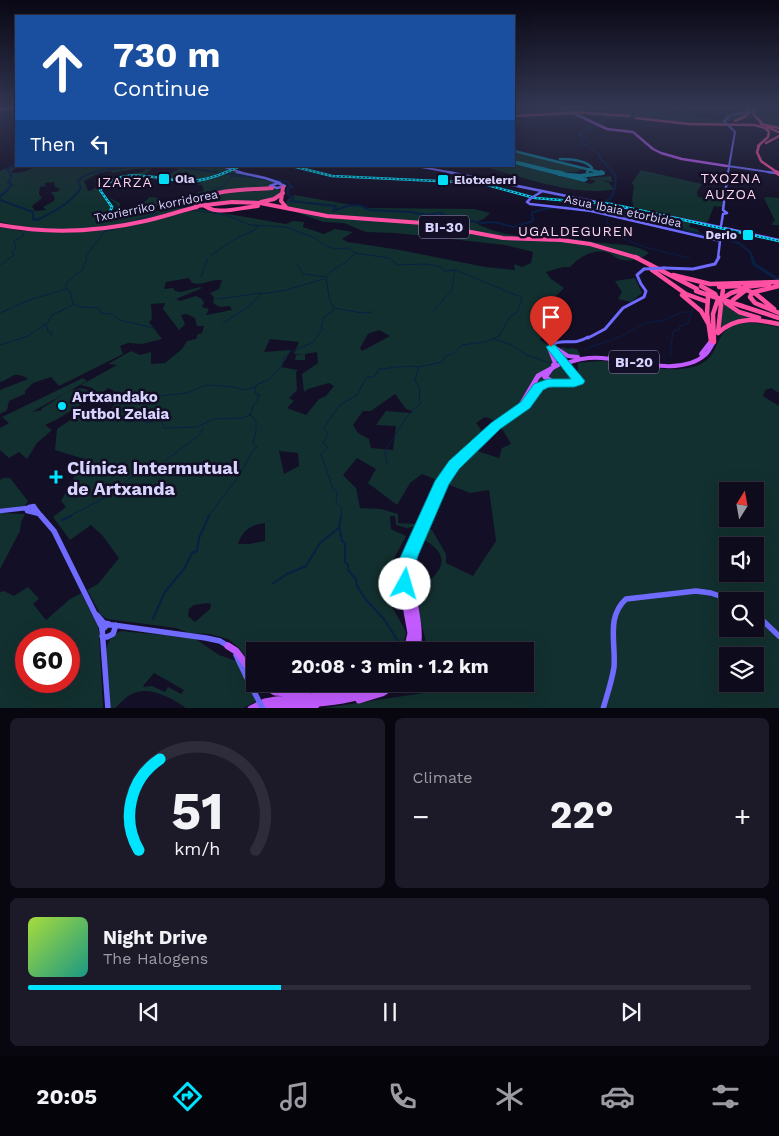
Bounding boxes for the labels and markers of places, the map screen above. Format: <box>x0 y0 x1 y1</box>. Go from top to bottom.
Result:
marker: Ola <box>157 172 171 186</box>
place label: Ola <box>175 172 195 186</box>
marker: Elotxelerri <box>436 173 450 187</box>
place label: Elotxelerri <box>454 173 516 187</box>
place label: Derio <box>706 228 737 242</box>
marker: Derio <box>741 228 755 242</box>
pin <box>530 296 572 347</box>
place label: Artxandako Futbol Zelaia <box>72 388 169 423</box>
marker: Artxandako Futbol Zelaia <box>56 400 68 412</box>
place label: Clínica Intermutual de Artxanda <box>67 457 239 499</box>
marker: Clínica Intermutual de Artxanda <box>49 470 63 484</box>

